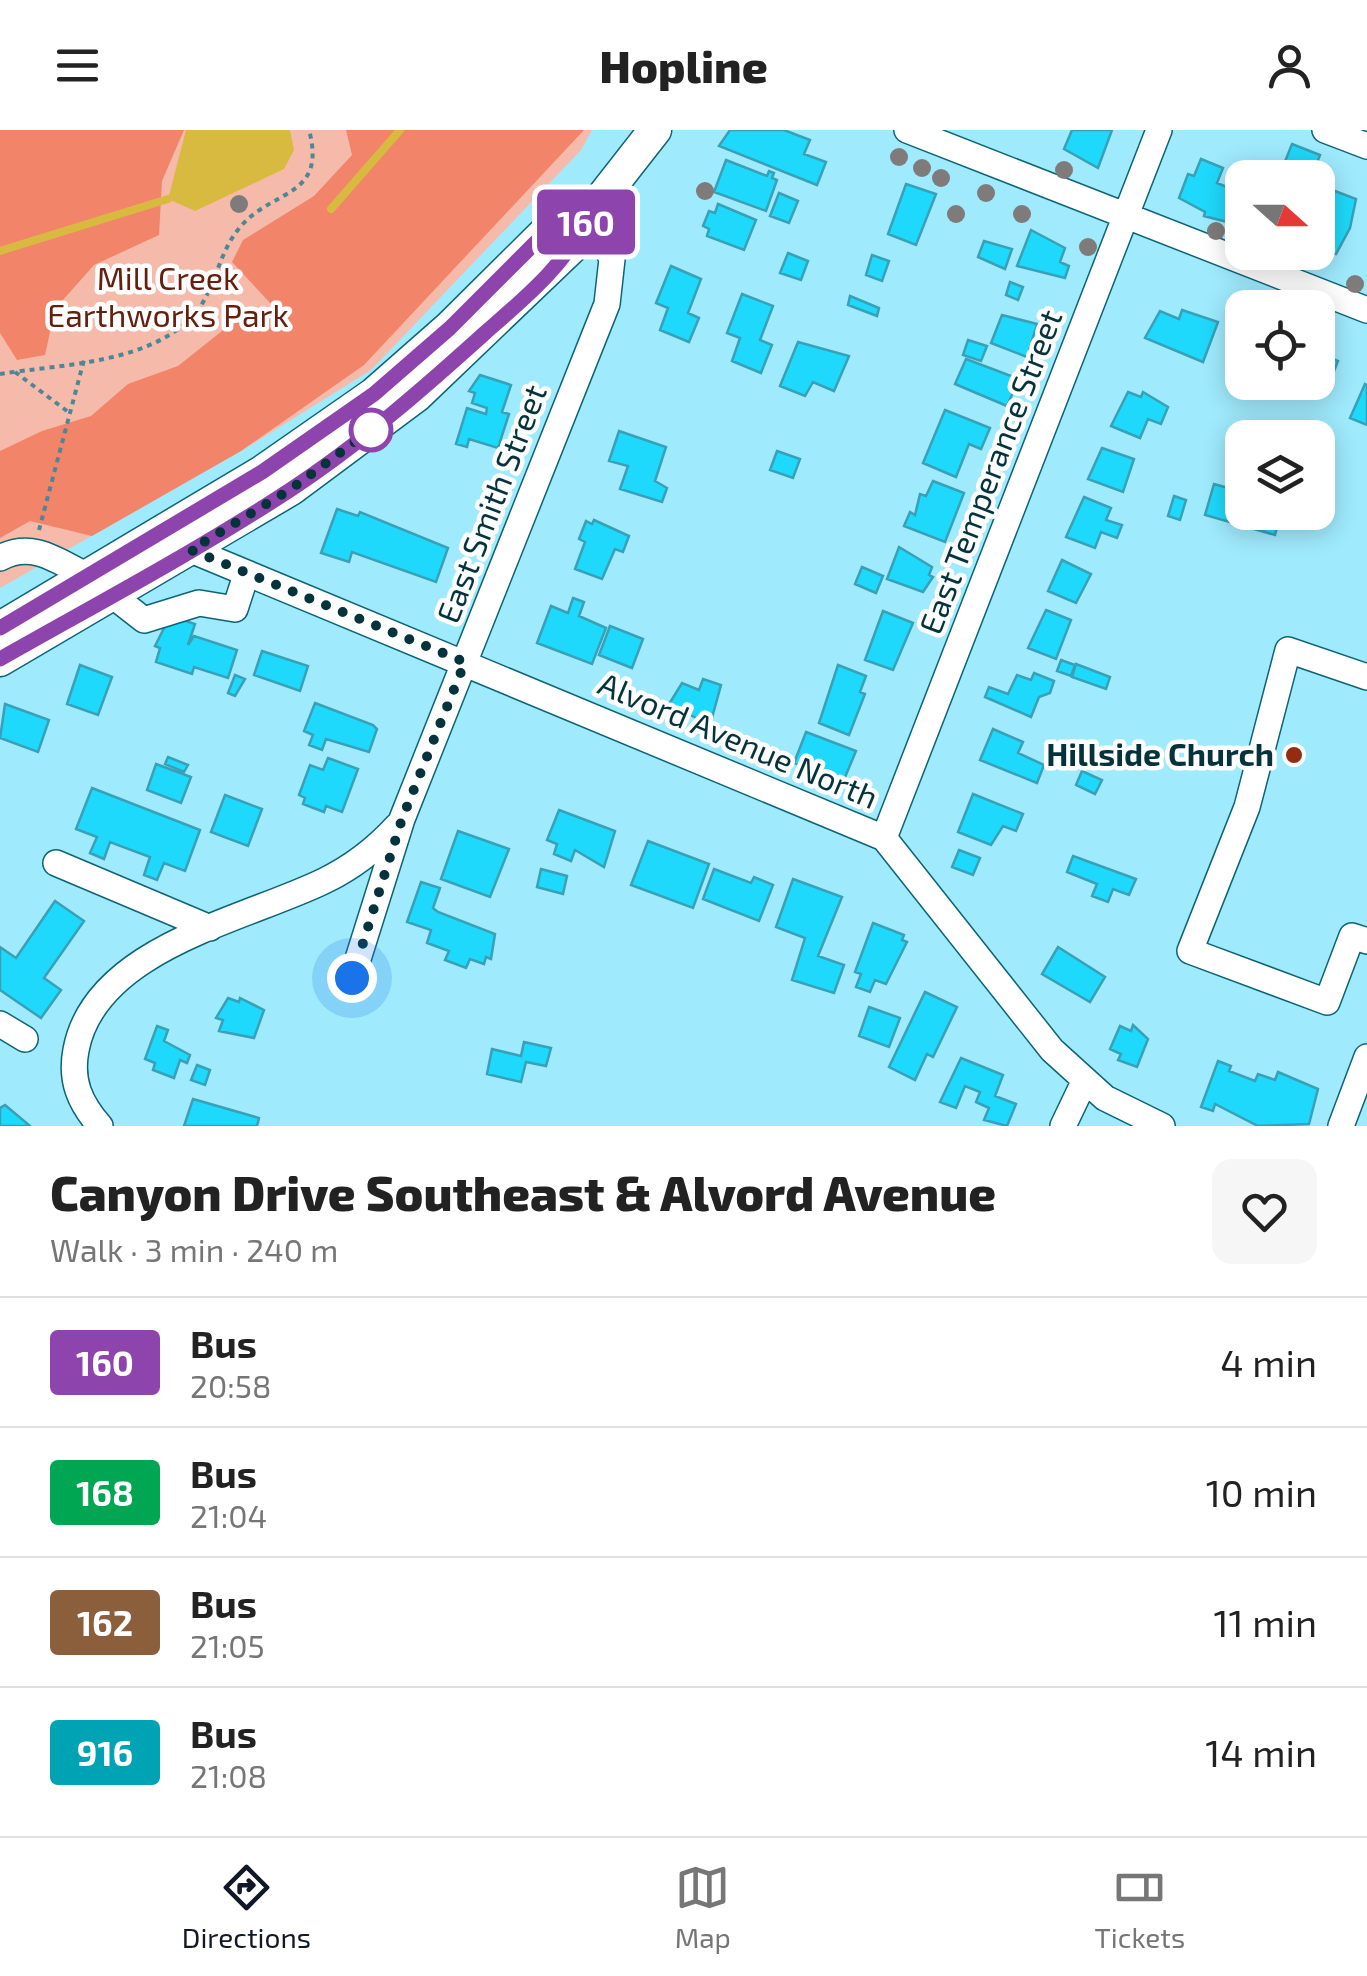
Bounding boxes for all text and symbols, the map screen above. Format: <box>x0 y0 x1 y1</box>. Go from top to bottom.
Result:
icon: menu <box>50 38 105 93</box>
text: Hopline <box>599 38 768 92</box>
icon: person <box>1262 38 1317 93</box>
north arrow <box>1225 160 1335 270</box>
map controls <box>1225 160 1335 530</box>
line badge: 160 <box>528 189 644 254</box>
text: 160 <box>557 201 615 243</box>
park label: Mill Creek Earthworks Park <box>47 258 289 333</box>
button: locate <box>1225 290 1335 400</box>
street label: East Temperance Street <box>910 304 1068 639</box>
street label: East Smith Street <box>427 379 553 628</box>
unlabelled marker <box>350 409 392 451</box>
button: layers <box>1225 420 1335 530</box>
street label: Alvord Avenue North <box>593 663 884 815</box>
place label: Hillside Church <box>1046 734 1274 772</box>
marker: Hillside Church <box>1283 744 1305 766</box>
your location <box>327 953 377 1003</box>
button: heart <box>1212 1159 1317 1264</box>
text: Canyon Drive Southeast & Alvord Avenue <box>50 1163 996 1221</box>
text: Walk · 3 min · 240 m <box>50 1230 338 1268</box>
text: Bus <box>190 1320 257 1366</box>
text: 4 min <box>1220 1339 1317 1385</box>
text: 160 <box>76 1341 134 1383</box>
text: 20:58 <box>190 1366 271 1404</box>
text: Bus <box>190 1450 257 1496</box>
text: 10 min <box>1206 1469 1317 1515</box>
text: 168 <box>76 1471 134 1513</box>
text: 21:04 <box>190 1496 267 1534</box>
text: Bus <box>190 1580 257 1626</box>
text: 11 min <box>1213 1599 1317 1645</box>
text: 162 <box>77 1601 133 1643</box>
text: 21:05 <box>190 1626 265 1664</box>
text: Bus <box>190 1710 257 1756</box>
text: 14 min <box>1205 1729 1317 1775</box>
text: 916 <box>77 1731 133 1773</box>
text: 21:08 <box>190 1756 267 1794</box>
tab: Directions <box>182 1860 311 1954</box>
tab: Map <box>675 1860 731 1954</box>
tab: Tickets <box>1094 1860 1185 1954</box>

